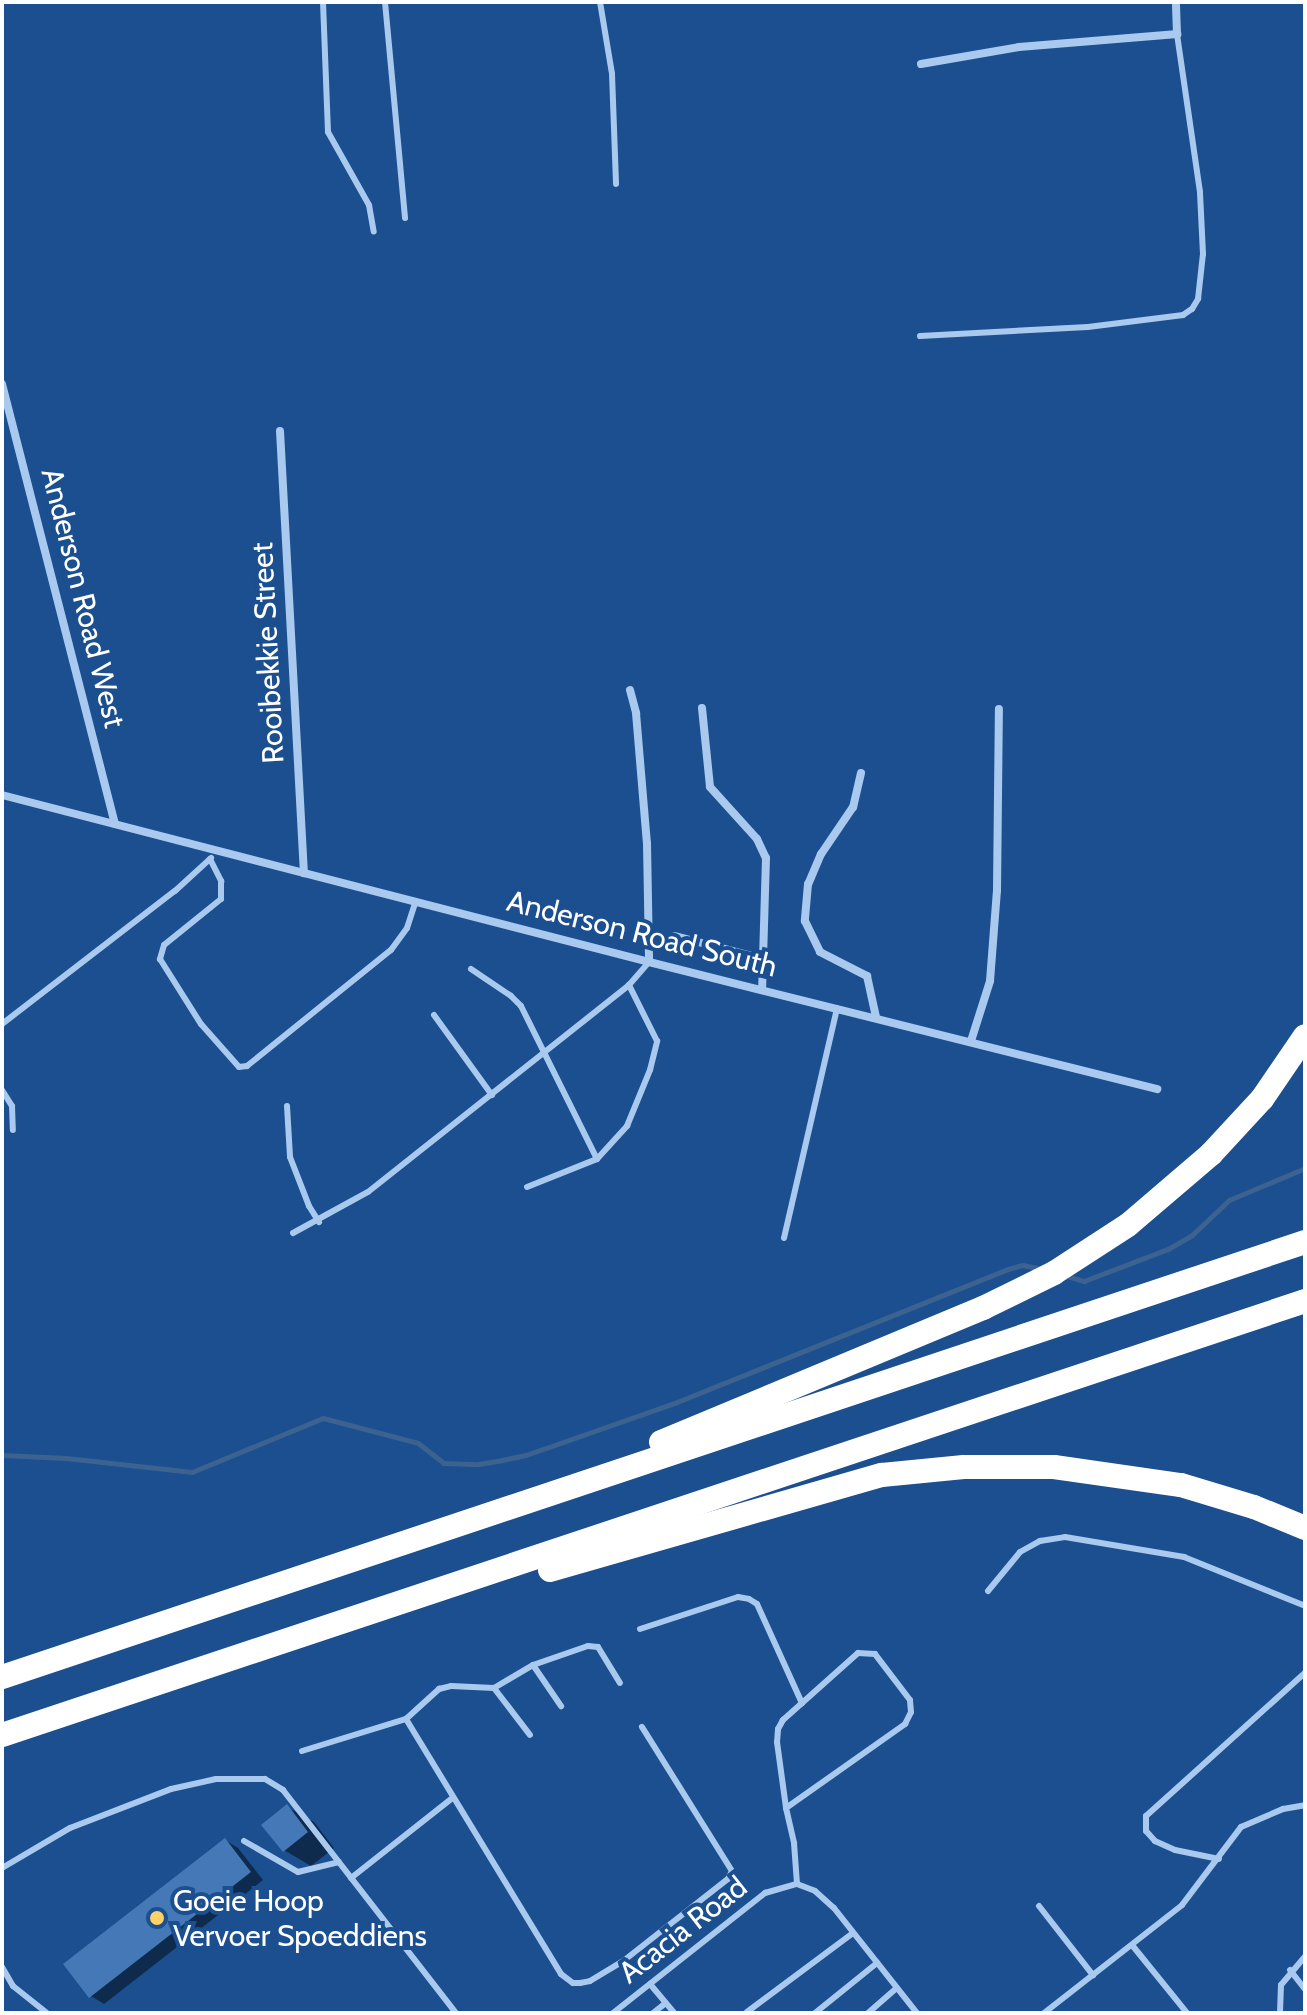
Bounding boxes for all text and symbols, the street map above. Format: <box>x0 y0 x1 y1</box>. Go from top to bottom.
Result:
street label: Anderson Road West <box>33 465 133 731</box>
street label: Rooibekkie Street <box>244 542 292 764</box>
street label: Anderson Road South <box>503 883 781 985</box>
street label: Acacia Road <box>612 1869 754 1991</box>
place label: Goeie Hoop Vervoer Spoeddiens <box>173 1883 427 1954</box>
marker: Goeie Hoop Vervoer Spoeddiens <box>148 1909 166 1927</box>

